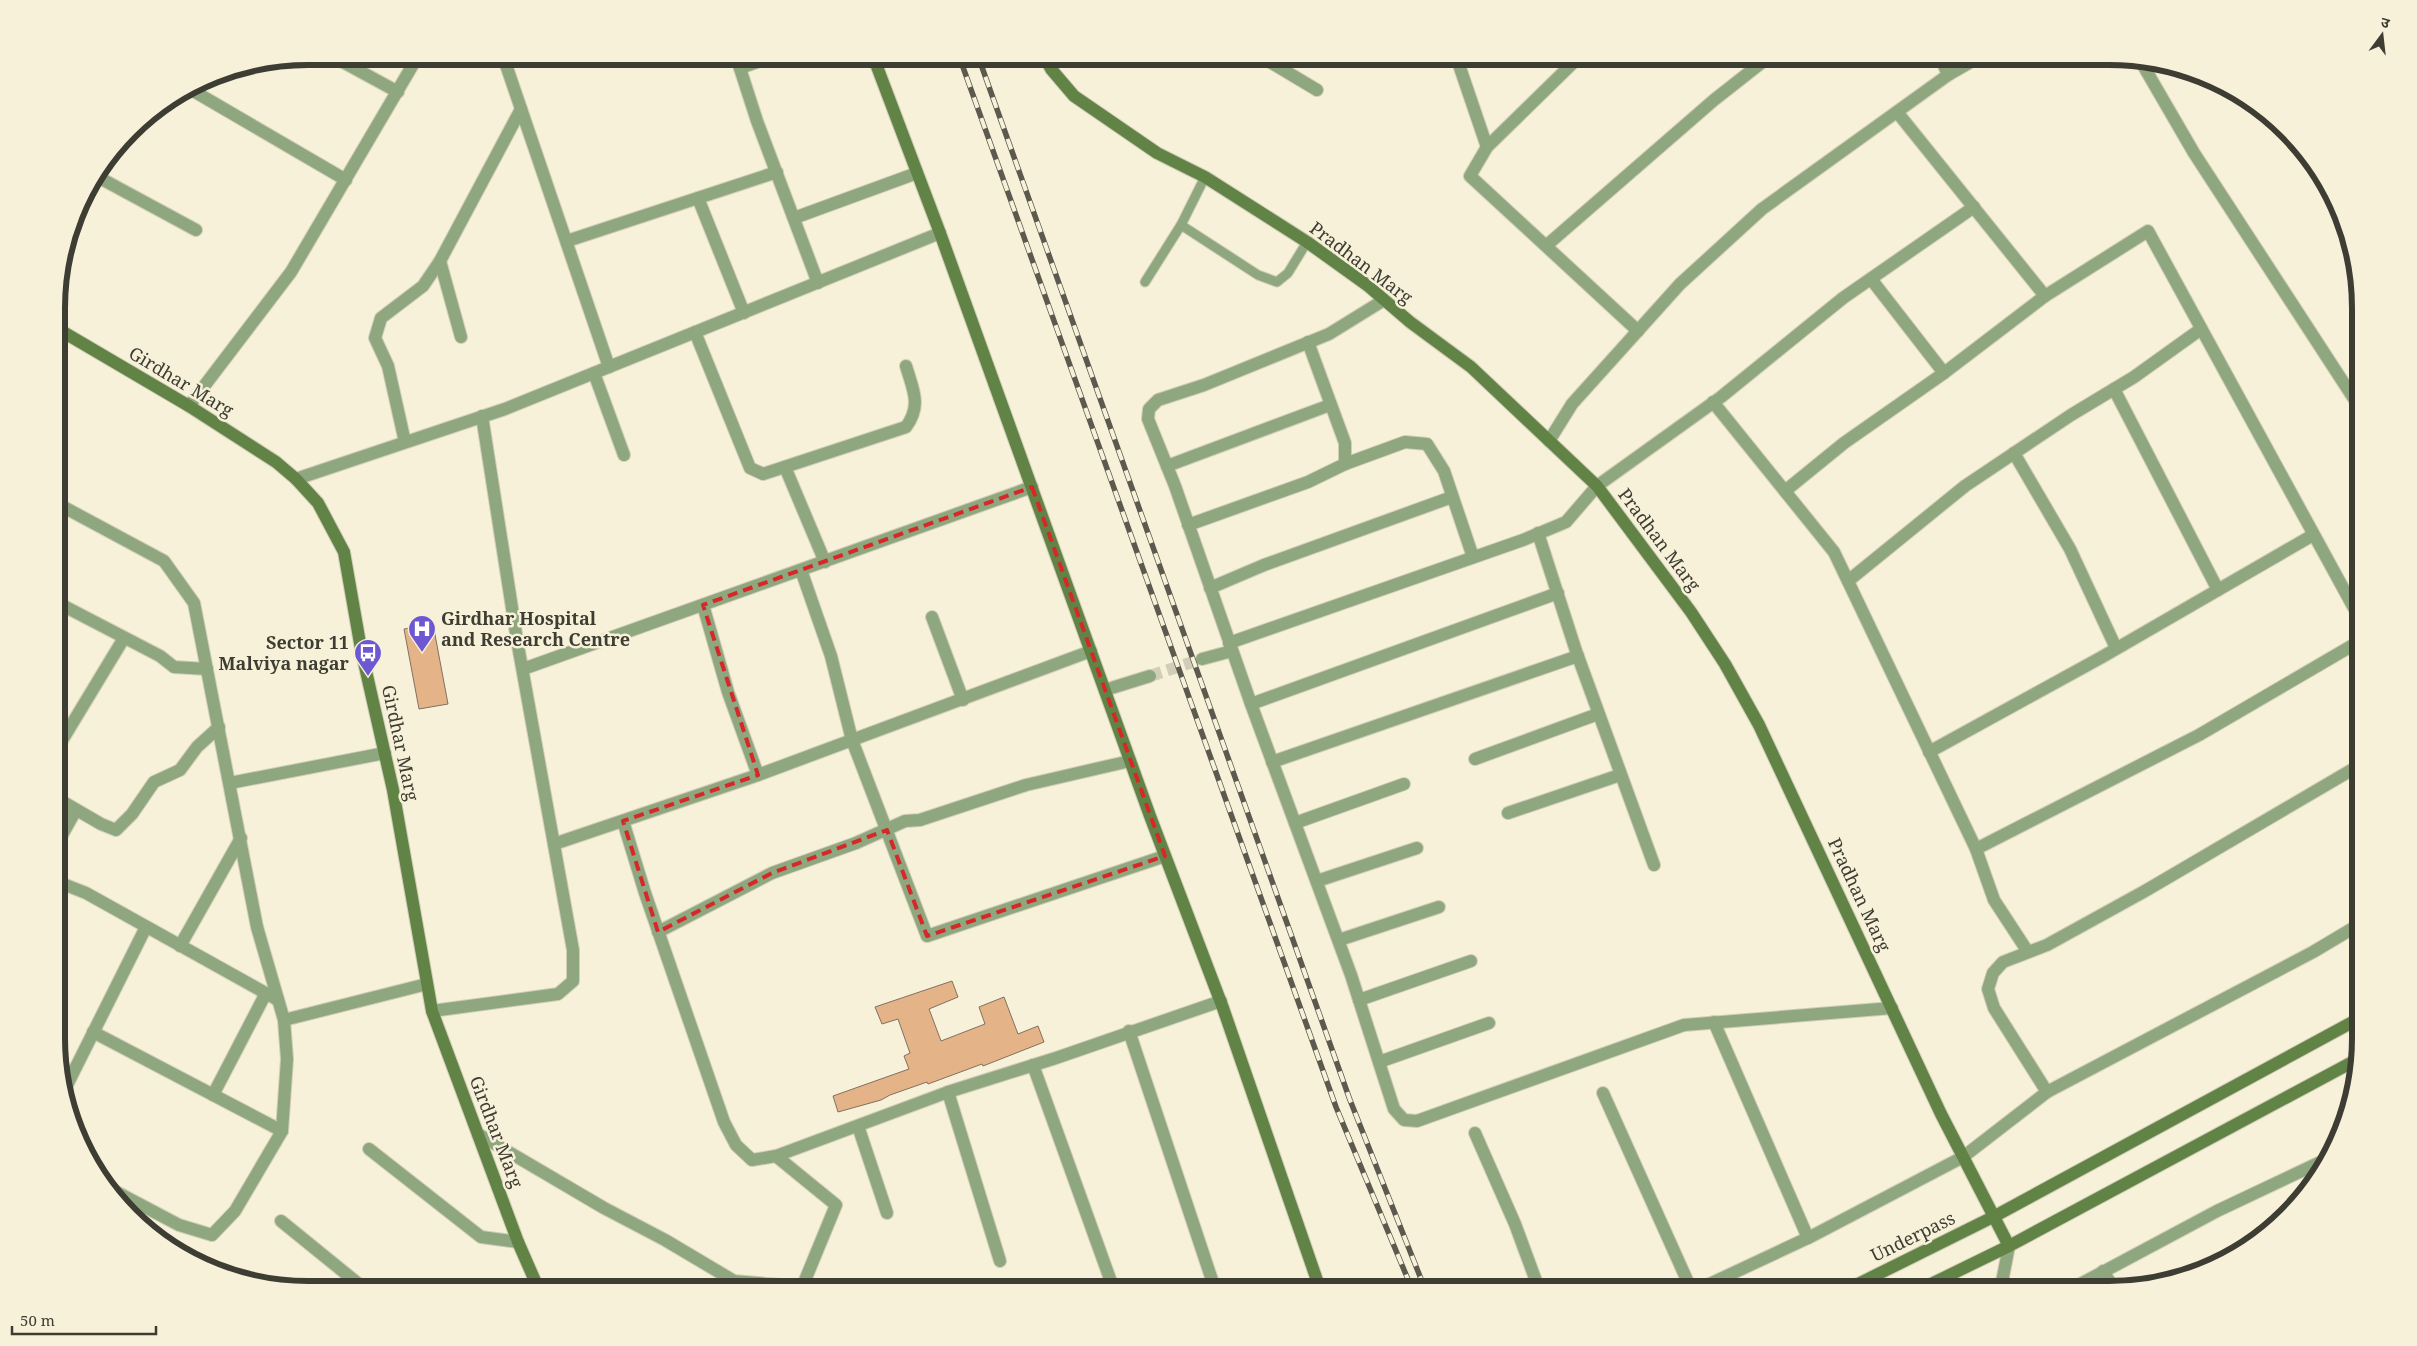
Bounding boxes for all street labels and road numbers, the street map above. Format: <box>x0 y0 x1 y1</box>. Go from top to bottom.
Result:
street label: Pradhan Marg <box>1305 216 1418 309</box>
street label: Girdhar Marg <box>125 340 239 422</box>
street label: Pradhan Marg <box>1613 483 1707 596</box>
street label: Girdhar Marg <box>377 683 425 803</box>
street label: Pradhan Marg <box>1823 834 1897 956</box>
street label: Girdhar Marg <box>465 1072 529 1191</box>
street label: Underpass <box>1866 1205 1959 1267</box>

